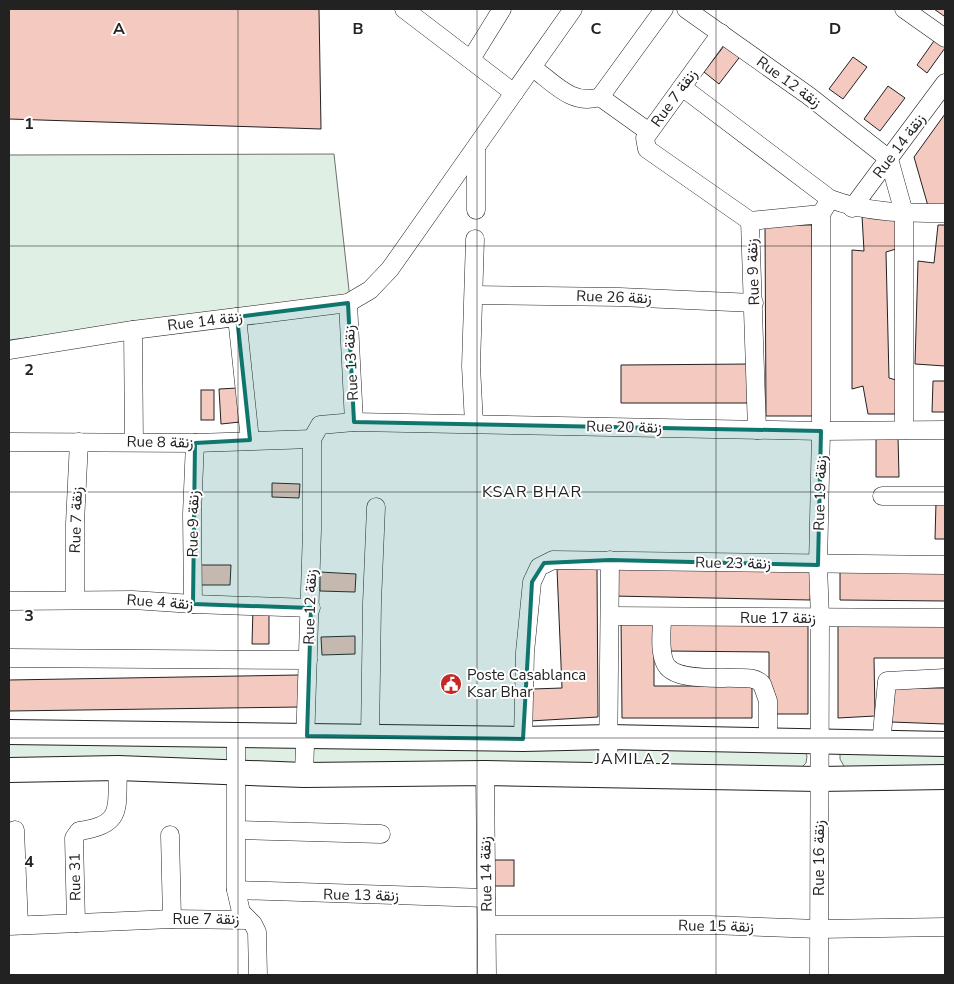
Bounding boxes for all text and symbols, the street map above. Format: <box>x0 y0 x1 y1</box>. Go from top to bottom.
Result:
text: A <box>113 18 125 40</box>
text: B <box>352 18 364 40</box>
text: C <box>591 18 602 40</box>
text: D <box>829 18 841 40</box>
street label: Rue 12 زنقة <box>752 52 826 112</box>
street label: Rue 7 زنقة <box>646 65 702 131</box>
street label: Rue 14 زنقة <box>868 110 930 182</box>
text: 1 <box>24 113 34 135</box>
street label: Rue 9 زنقة <box>742 238 764 306</box>
street label: Rue 26 زنقة <box>576 286 652 308</box>
street label: Rue 14 زنقة <box>166 306 244 336</box>
street label: Rue 13 زنقة <box>339 325 363 401</box>
text: 2 <box>24 359 34 381</box>
street label: Rue 20 زنقة <box>586 416 662 438</box>
street label: Rue 8 زنقة <box>126 431 194 453</box>
street label: Rue 19 زنقة <box>809 455 831 531</box>
district label: KSAR BHAR <box>482 481 582 503</box>
street label: Rue 7 زنقة <box>65 486 87 554</box>
street label: Rue 9 زنقة <box>182 490 204 558</box>
street label: Rue 23 زنقة <box>695 552 771 574</box>
street label: Rue 12 زنقة <box>299 569 321 645</box>
street label: Rue 4 زنقة <box>126 590 194 614</box>
text: 3 <box>24 605 34 627</box>
street label: Rue 17 زنقة <box>740 608 816 628</box>
place label: Poste Casablanca Ksar Bhar <box>467 665 586 702</box>
public building icon: Poste Casablanca Ksar Bhar <box>439 672 463 696</box>
district label: JAMILA 2 <box>594 748 671 770</box>
street label: Rue 16 زنقة <box>809 820 829 896</box>
street label: Rue 14 زنقة <box>475 836 497 912</box>
text: 4 <box>24 851 34 873</box>
street label: Rue 31 <box>65 853 85 901</box>
street label: Rue 13 زنقة <box>323 884 399 906</box>
street label: Rue 7 زنقة <box>173 909 239 929</box>
street label: Rue 15 زنقة <box>678 915 754 937</box>

